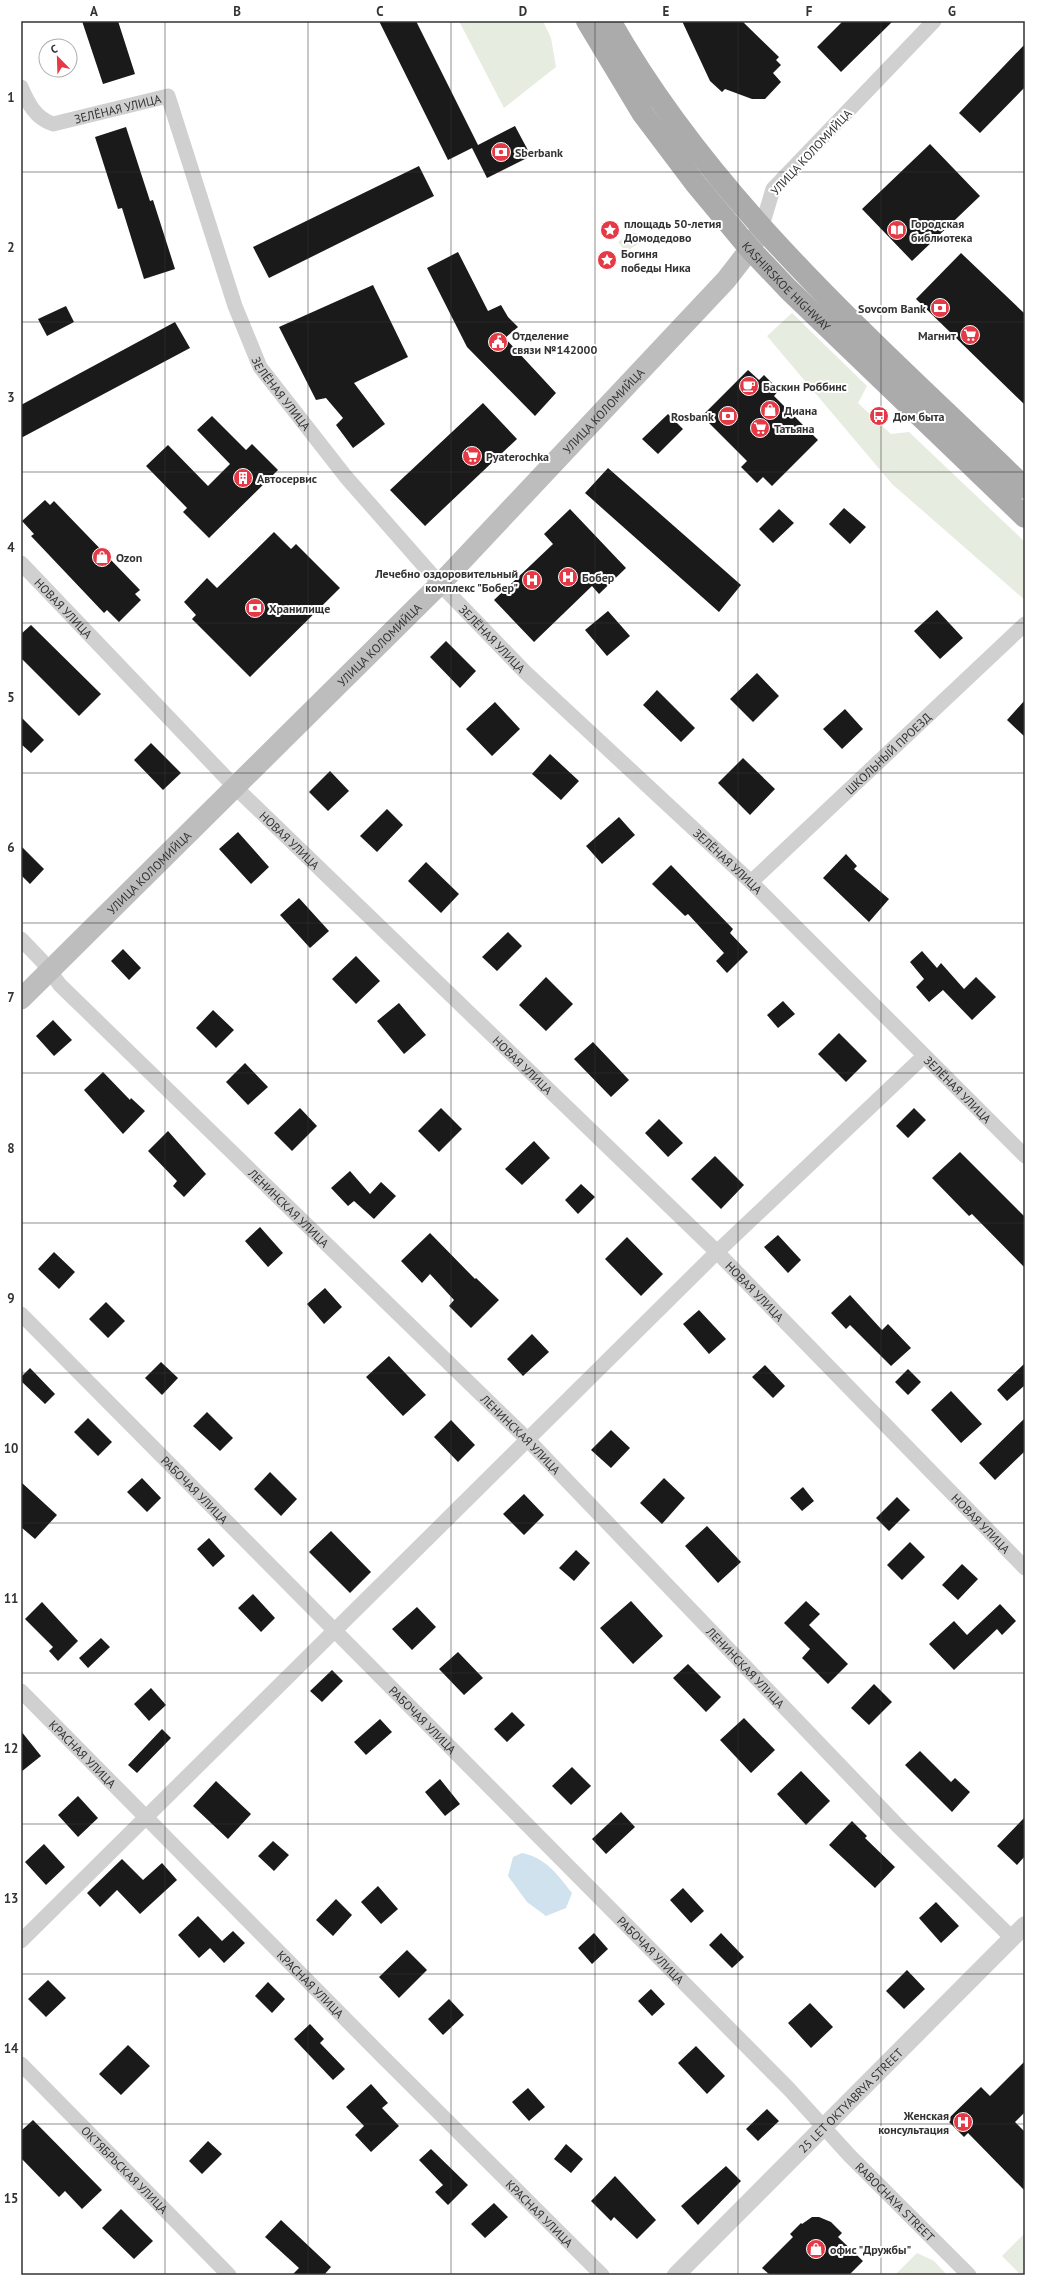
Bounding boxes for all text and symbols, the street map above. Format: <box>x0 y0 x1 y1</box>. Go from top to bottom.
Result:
text: A <box>90 3 98 20</box>
text: B <box>233 3 241 20</box>
text: C <box>376 3 384 20</box>
text: D <box>519 3 527 20</box>
text: E <box>663 3 670 20</box>
text: F <box>806 3 813 20</box>
text: G <box>948 3 956 20</box>
north arrow <box>38 38 78 78</box>
text: С <box>49 41 60 56</box>
text: 1 <box>7 89 15 106</box>
street label: ЗЕЛЁНАЯ УЛИЦА <box>73 90 163 126</box>
street label: УЛИЦА КОЛОМИЙЦА <box>767 106 855 198</box>
bank icon: Sberbank <box>490 141 512 163</box>
place label: Sberbank <box>515 145 563 160</box>
place label: площадь 50-летия Домодедово <box>624 216 721 245</box>
place label: Городская библиотека <box>911 216 972 245</box>
place icon: площадь 50-летия Домодедово <box>599 219 621 241</box>
library icon: Городская библиотека <box>886 219 908 241</box>
street label: KASHIRSKOE HIGHWAY <box>739 238 834 334</box>
text: 2 <box>7 239 15 256</box>
place label: Богиня победы Ника <box>621 246 691 275</box>
place icon: Богиня победы Ника <box>596 249 618 271</box>
bank icon: Sovcom Bank <box>929 297 951 319</box>
place label: Sovcom Bank <box>858 301 926 316</box>
supermarket icon: Магнит <box>959 324 981 346</box>
place label: Отделение связи №142000 <box>512 328 597 357</box>
place label: Магнит <box>918 328 956 343</box>
public building icon: Отделение связи №142000 <box>487 331 509 353</box>
street label: ЗЕЛЁНАЯ УЛИЦА <box>249 354 314 433</box>
street label: УЛИЦА КОЛОМИЙЦА <box>559 365 647 456</box>
cafe icon: Баскин Роббинс <box>738 375 760 397</box>
place label: Баскин Роббинс <box>763 379 847 394</box>
text: 3 <box>7 389 15 406</box>
shop icon: Диана <box>759 399 781 421</box>
place label: Диана <box>784 403 817 418</box>
bank icon: Rosbank <box>717 405 739 427</box>
bus stop icon: Дом быта <box>868 405 890 427</box>
place label: Rosbank <box>671 409 714 424</box>
place label: Дом быта <box>893 409 944 424</box>
supermarket icon: Татьяна <box>749 417 771 439</box>
place label: Татьяна <box>774 421 815 436</box>
supermarket icon: Pyaterochka <box>461 445 483 467</box>
place label: Pyaterochka <box>486 449 549 464</box>
building icon: Автосервис <box>232 467 254 489</box>
place label: Автосервис <box>257 471 317 486</box>
text: 4 <box>7 539 15 556</box>
shop icon: Ozon <box>91 546 113 568</box>
place label: Ozon <box>116 550 142 565</box>
place label: Лечебно оздоровительный комплекс "Бобер" <box>374 566 518 595</box>
hospital icon: Бобер <box>557 566 579 588</box>
hospital icon: Лечебно оздоровительный комплекс "Бобер" <box>521 569 543 591</box>
place label: Бобер <box>582 570 615 585</box>
street label: НОВАЯ УЛИЦА <box>32 575 96 641</box>
bank icon: Хранилище <box>244 597 266 619</box>
street label: УЛИЦА КОЛОМИЙЦА <box>334 600 424 689</box>
place label: Хранилище <box>269 601 330 616</box>
street label: ЗЕЛЁНАЯ УЛИЦА <box>456 601 529 676</box>
text: 5 <box>7 689 15 706</box>
street label: ШКОЛЬНЫЙ ПРОЕЗД <box>842 709 934 797</box>
street label: НОВАЯ УЛИЦА <box>257 808 323 872</box>
street label: ЗЕЛЁНАЯ УЛИЦА <box>690 825 766 897</box>
street label: УЛИЦА КОЛОМИЙЦА <box>104 828 194 917</box>
text: 6 <box>7 839 15 856</box>
text: 7 <box>7 989 15 1006</box>
street label: НОВАЯ УЛИЦА <box>490 1033 556 1097</box>
street label: ЗЕЛЁНАЯ УЛИЦА <box>921 1052 995 1126</box>
text: 8 <box>7 1140 15 1157</box>
street label: ЛЕНИНСКАЯ УЛИЦА <box>245 1165 333 1250</box>
street label: НОВАЯ УЛИЦА <box>723 1258 787 1324</box>
text: 9 <box>7 1290 15 1307</box>
street label: ЛЕНИНСКАЯ УЛИЦА <box>477 1390 564 1477</box>
text: 10 <box>4 1440 18 1457</box>
street label: РАБОЧАЯ УЛИЦА <box>158 1453 231 1526</box>
street label: НОВАЯ УЛИЦА <box>949 1490 1014 1556</box>
text: 11 <box>4 1590 18 1607</box>
street label: ЛЕНИНСКАЯ УЛИЦА <box>703 1623 788 1711</box>
street label: РАБОЧАЯ УЛИЦА <box>386 1683 460 1756</box>
street label: КРАСНАЯ УЛИЦА <box>46 1717 119 1790</box>
text: 12 <box>4 1740 18 1757</box>
text: 13 <box>4 1890 18 1907</box>
street label: РАБОЧАЯ УЛИЦА <box>614 1913 688 1987</box>
street label: КРАСНАЯ УЛИЦА <box>274 1947 347 2021</box>
text: 14 <box>4 2040 19 2057</box>
street label: 25 LET OKTYABRYA STREET <box>795 2044 906 2156</box>
place label: Женская консультация <box>878 2108 949 2137</box>
hospital icon: Женская консультация <box>952 2111 974 2133</box>
street label: ОКТЯБРЬСКАЯ УЛИЦА <box>79 2123 171 2216</box>
street label: RABOCHAYA STREET <box>853 2159 938 2244</box>
street label: КРАСНАЯ УЛИЦА <box>503 2176 577 2250</box>
text: 15 <box>4 2190 18 2207</box>
shop icon: офис "Дружбы" <box>805 2238 827 2260</box>
place label: офис "Дружбы" <box>830 2242 911 2257</box>

